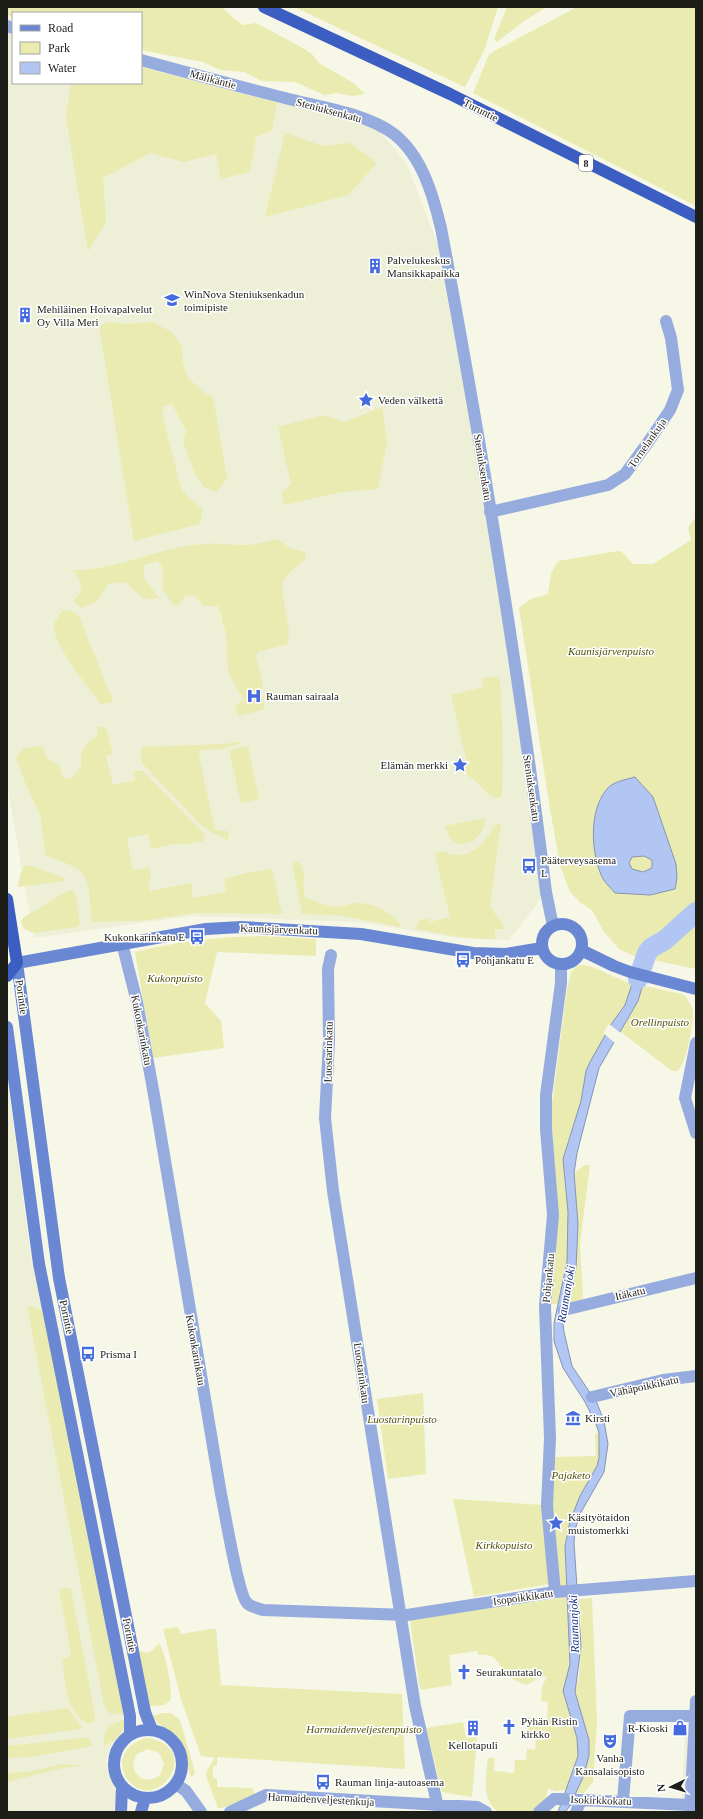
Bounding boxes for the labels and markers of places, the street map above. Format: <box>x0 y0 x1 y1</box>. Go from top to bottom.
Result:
place label: Palvelukeskus Mansikkapaikka <box>387 254 460 279</box>
building icon: Palvelukeskus Mansikkapaikka <box>366 257 384 275</box>
place label: WinNova Steniuksenkadun toimipiste <box>184 288 305 313</box>
school or university icon: WinNova Steniuksenkadun toimipiste <box>163 291 181 309</box>
place label: Mehiläinen Hoivapalvelut Oy Villa Meri <box>37 303 152 328</box>
building icon: Mehiläinen Hoivapalvelut Oy Villa Meri <box>16 306 34 324</box>
place icon: Veden välkettä <box>357 391 375 409</box>
place label: Veden välkettä <box>378 394 443 406</box>
hospital icon: Rauman sairaala <box>245 687 263 705</box>
place label: Rauman sairaala <box>266 690 339 702</box>
place icon: Elämän merkki <box>451 756 469 774</box>
place label: Elämän merkki <box>380 759 448 771</box>
place label: Pääterveysasema L <box>541 854 616 879</box>
bus stop icon: Pääterveysasema L <box>520 857 538 875</box>
bus stop icon: Kukonkarinkatu E <box>188 928 206 946</box>
place label: Kukonkarinkatu E <box>104 931 185 943</box>
bus stop icon: Pohjankatu E <box>454 951 472 969</box>
place label: Pohjankatu E <box>475 954 534 966</box>
bus stop icon: Prisma I <box>79 1345 97 1363</box>
place label: Prisma I <box>100 1348 137 1360</box>
museum icon: Kirsti <box>564 1409 582 1427</box>
place label: Kirsti <box>585 1412 610 1424</box>
place label: Käsityötaidon muistomerkki <box>568 1511 630 1536</box>
place icon: Käsityötaidon muistomerkki <box>547 1514 565 1532</box>
church icon: Seurakuntatalo <box>455 1663 473 1681</box>
place label: Seurakuntatalo <box>476 1666 542 1678</box>
place label: Pyhän Ristin kirkko <box>521 1715 578 1740</box>
church icon: Pyhän Ristin kirkko <box>500 1718 518 1736</box>
building icon: Kellotapuli <box>464 1719 482 1737</box>
shop icon: R-Kioski <box>671 1719 689 1737</box>
place label: R-Kioski <box>628 1722 668 1734</box>
theatre icon: Vanha Kansalaisopisto <box>601 1732 619 1750</box>
place label: Kellotapuli <box>448 1739 498 1751</box>
place label: Vanha Kansalaisopisto <box>575 1752 645 1777</box>
bus stop icon: Rauman linja-autoasema <box>314 1773 332 1791</box>
place label: Rauman linja-autoasema <box>335 1776 444 1788</box>

